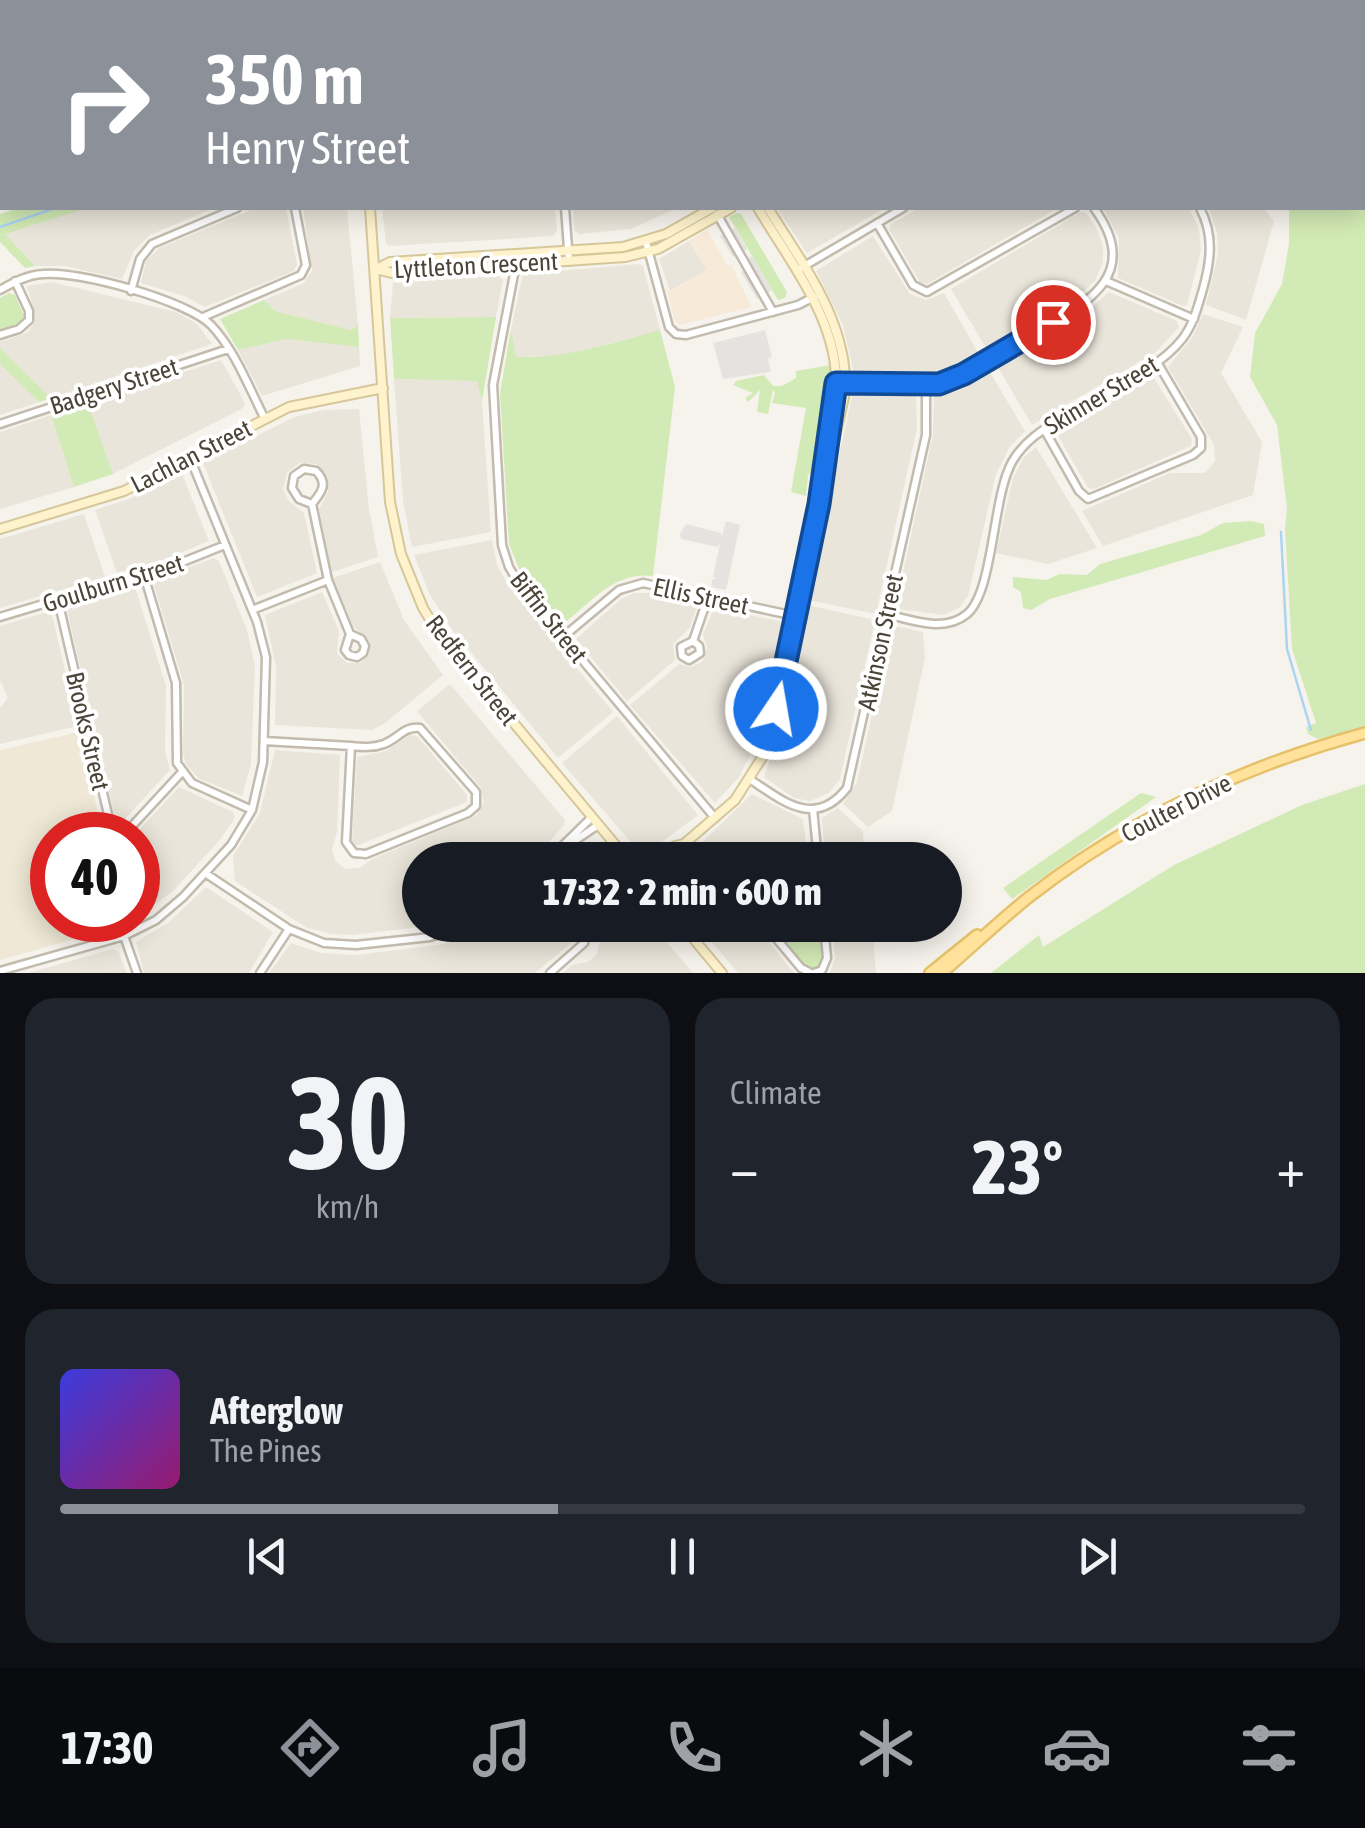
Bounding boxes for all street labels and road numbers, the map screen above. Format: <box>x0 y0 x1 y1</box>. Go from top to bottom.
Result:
street label: Lyttleton Crescent <box>393 247 559 283</box>
street label: Skinner Street <box>1039 350 1163 440</box>
street label: Badgery Street <box>46 352 182 420</box>
street label: Lachlan Street <box>126 414 256 498</box>
street label: Goulburn Street <box>39 548 187 618</box>
street label: Biffin Street <box>505 566 593 668</box>
street label: Atkinson Street <box>852 571 908 713</box>
street label: Ellis Street <box>651 572 751 620</box>
street label: Redfern Street <box>420 610 524 730</box>
street label: Brooks Street <box>61 669 115 793</box>
street label: Coulter Drive <box>1116 768 1236 848</box>

